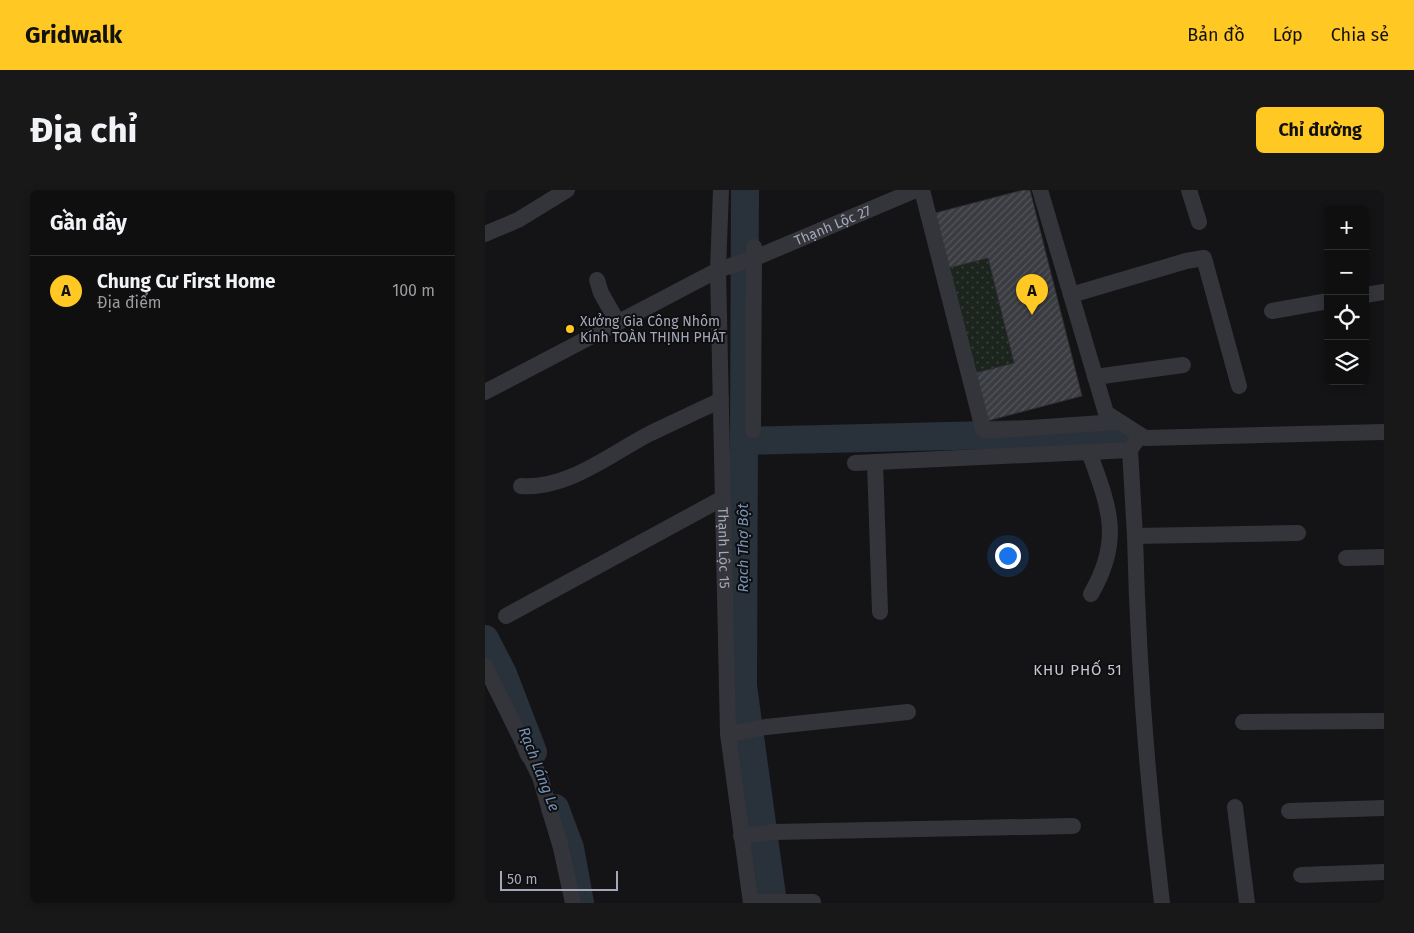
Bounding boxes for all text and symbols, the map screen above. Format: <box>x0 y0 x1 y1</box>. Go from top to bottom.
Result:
text: Gridwalk <box>25 21 122 49</box>
text: Bản đồ <box>1187 24 1245 46</box>
text: Lớp <box>1273 24 1303 46</box>
text: Chia sẻ <box>1331 24 1389 46</box>
button: Chỉ đường <box>1256 107 1384 153</box>
text: Địa chỉ <box>30 109 137 151</box>
street label: Thạnh Lộc 27 <box>792 202 873 249</box>
map controls <box>1324 205 1369 385</box>
button: + <box>1324 205 1369 250</box>
text: Gần đây <box>50 210 127 236</box>
button: − <box>1324 250 1369 295</box>
text: Chung Cư First Home <box>97 270 276 293</box>
pin: A <box>1016 274 1048 315</box>
text: A <box>61 281 71 300</box>
text: 100 m <box>392 281 435 300</box>
text: Địa điểm <box>97 293 162 312</box>
button: locate <box>1324 295 1369 340</box>
place label: Xưởng Gia Công Nhôm Kính TOÀN THỊNH PHÁT <box>580 313 727 346</box>
marker: Xưởng Gia Công Nhôm Kính TOÀN THỊNH PHÁT <box>564 323 576 335</box>
button: layers <box>1324 340 1369 385</box>
water label: Rạch Thợ Bột <box>734 503 752 593</box>
street label: Thạnh Lộc 15 <box>715 507 733 589</box>
your location <box>995 543 1021 569</box>
district label: KHU PHỐ 51 <box>1033 659 1123 679</box>
water label: Rạch Láng Le <box>515 724 563 814</box>
scale bar <box>500 868 617 891</box>
text: 50 m <box>507 871 538 888</box>

